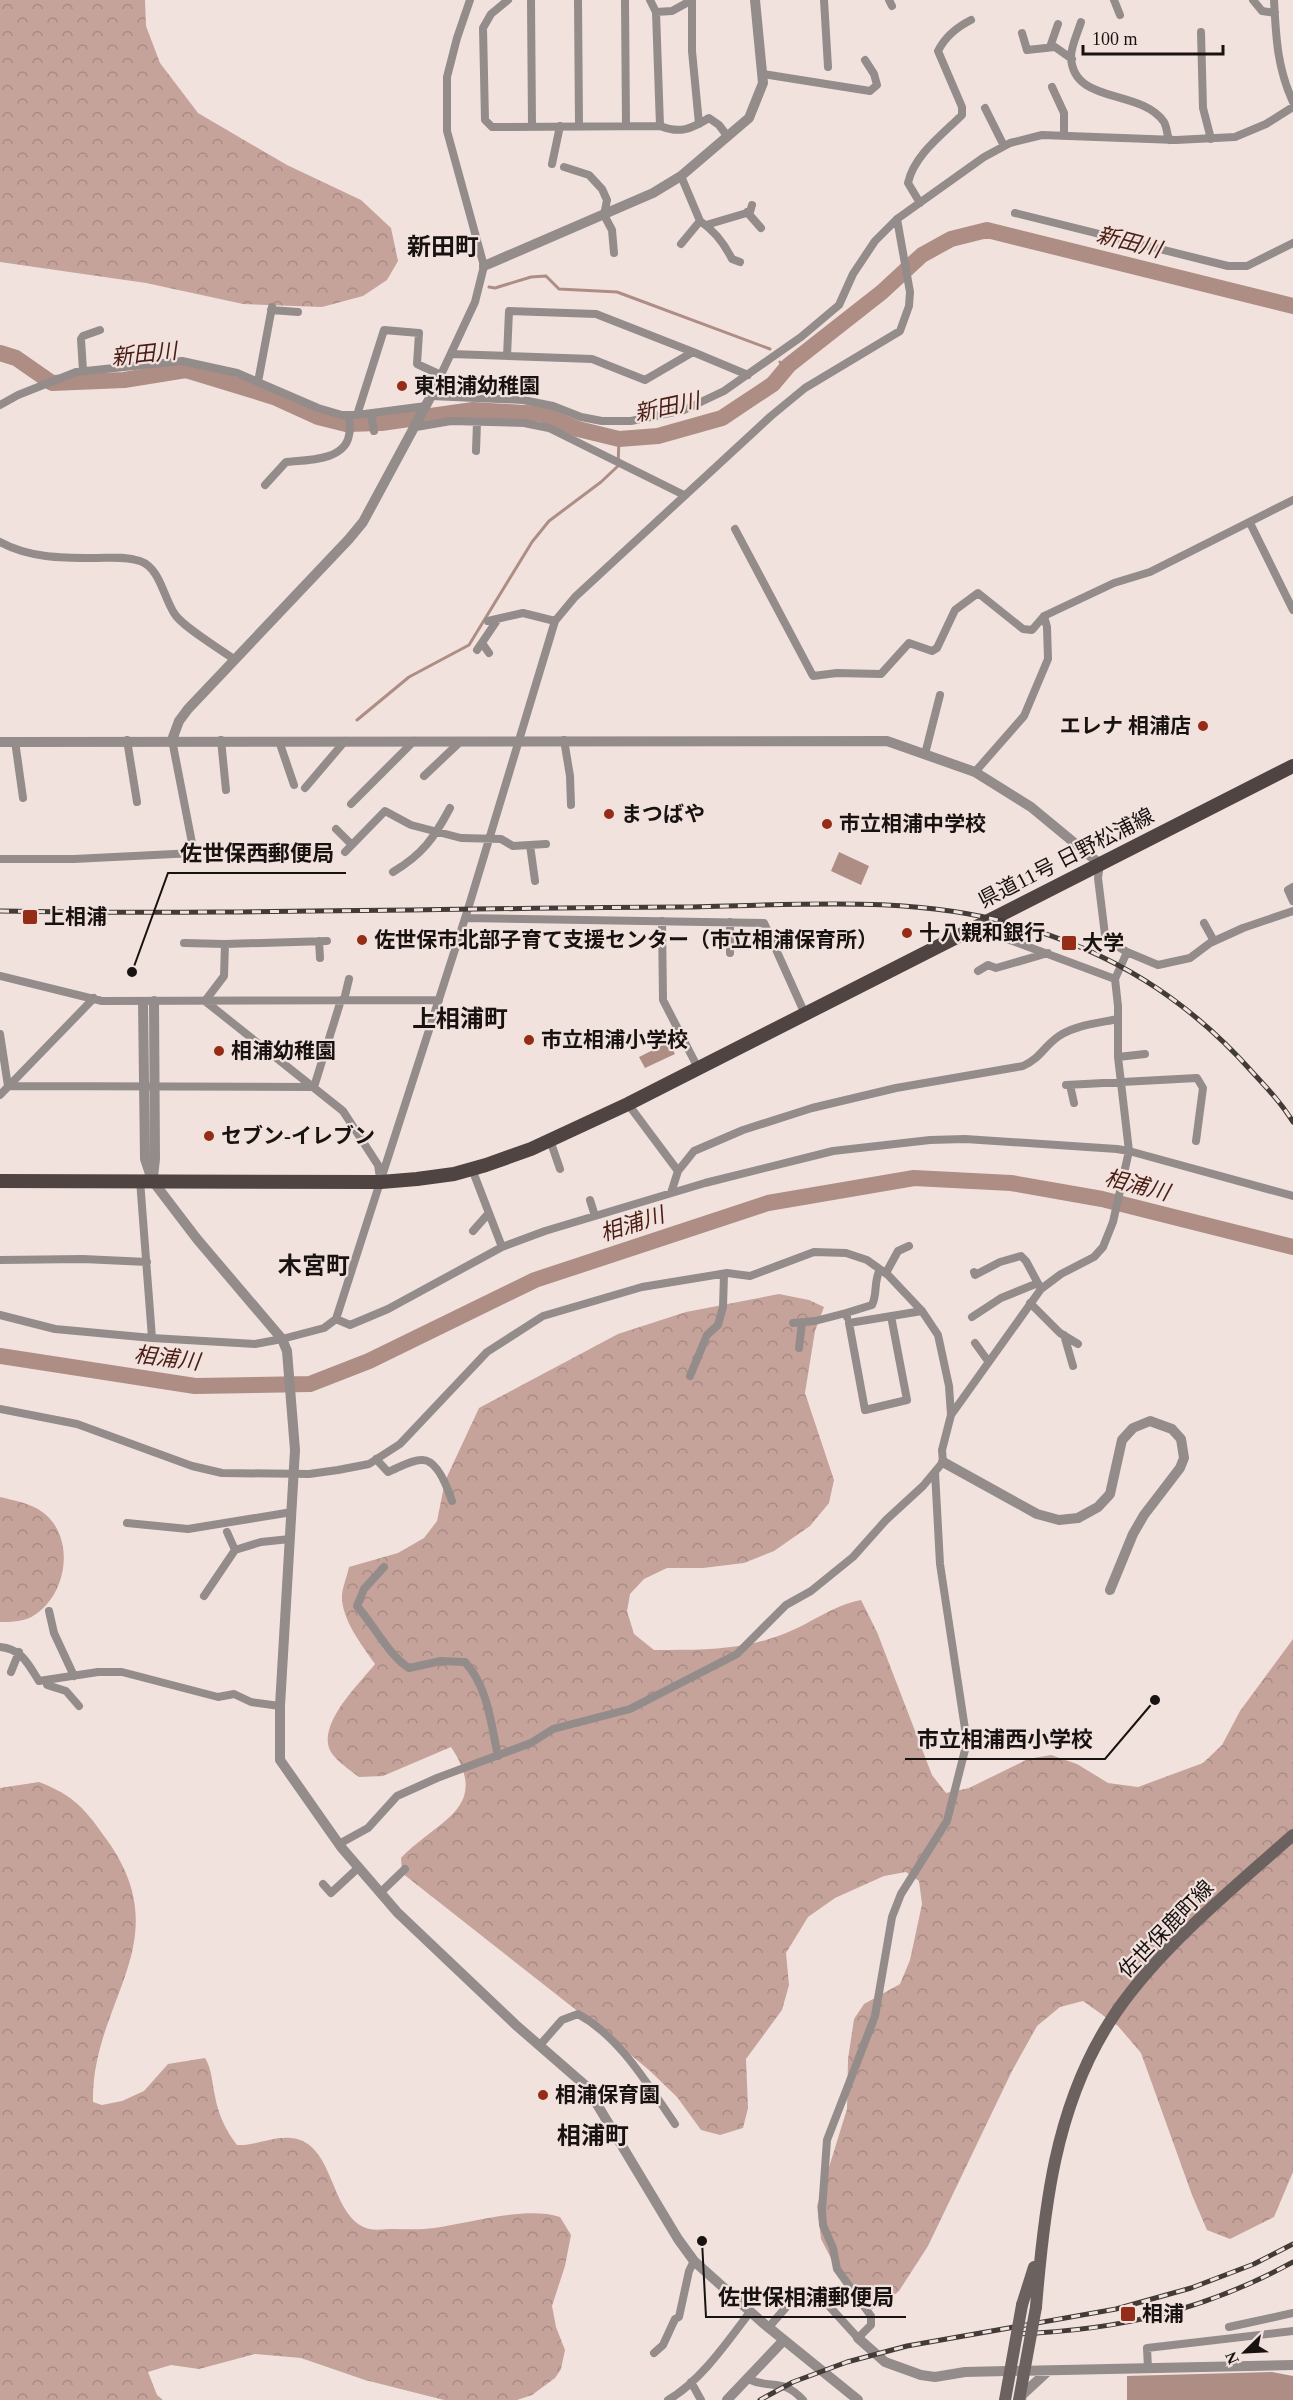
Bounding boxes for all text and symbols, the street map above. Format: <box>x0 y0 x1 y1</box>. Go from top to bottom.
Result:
scale bar <box>1083 18 1222 56</box>
text: 100 m <box>1092 29 1138 49</box>
water label: 新田川 <box>1094 222 1166 263</box>
district label: 新田町 <box>407 234 479 260</box>
water label: 新田川 <box>110 338 180 370</box>
place label: 東相浦幼稚園 <box>414 374 540 398</box>
marker: 東相浦幼稚園 <box>395 379 409 393</box>
water label: 新田川 <box>632 387 704 426</box>
place label: エレナ 相浦店 <box>1060 714 1191 738</box>
marker: エレナ 相浦店 <box>1196 719 1210 733</box>
place label: まつばや <box>621 802 705 826</box>
street label: 県道11号 日野松浦線 <box>974 803 1158 913</box>
marker: まつばや <box>602 807 616 821</box>
place label: 市立相浦中学校 <box>839 812 986 836</box>
marker: 市立相浦中学校 <box>820 817 834 831</box>
callout: 佐世保西郵便局 <box>168 833 346 873</box>
text: 佐世保西郵便局 <box>180 841 334 866</box>
place label: 上相浦 <box>44 905 107 929</box>
marker: 上相浦 <box>21 908 39 926</box>
place label: 十八親和銀行 <box>919 921 1045 945</box>
marker: 十八親和銀行 <box>900 926 914 940</box>
place label: 佐世保市北部子育て支援センター（市立相浦保育所） <box>374 928 878 952</box>
place label: 大学 <box>1082 931 1124 955</box>
marker: 佐世保市北部子育て支援センター（市立相浦保育所） <box>355 933 369 947</box>
marker: 大学 <box>1060 934 1078 952</box>
district label: 上相浦町 <box>412 1006 508 1032</box>
place label: 市立相浦小学校 <box>541 1028 688 1052</box>
marker: 市立相浦小学校 <box>522 1033 536 1047</box>
place label: 相浦幼稚園 <box>231 1039 336 1063</box>
marker: 相浦幼稚園 <box>212 1044 226 1058</box>
place label: セブン-イレブン <box>221 1124 375 1148</box>
marker: セブン-イレブン <box>202 1129 216 1143</box>
water label: 相浦川 <box>1102 1165 1174 1206</box>
water label: 相浦川 <box>597 1201 669 1246</box>
district label: 木宮町 <box>278 1253 350 1279</box>
water label: 相浦川 <box>133 1342 203 1375</box>
callout: 市立相浦西小学校 <box>905 1719 1105 1759</box>
text: 市立相浦西小学校 <box>917 1727 1093 1752</box>
street label: 佐世保鹿町線 <box>1114 1875 1218 1983</box>
place label: 相浦保育園 <box>555 2083 660 2107</box>
marker: 相浦保育園 <box>536 2088 550 2102</box>
district label: 相浦町 <box>557 2123 629 2149</box>
callout: 佐世保相浦郵便局 <box>706 2277 906 2317</box>
text: 佐世保相浦郵便局 <box>718 2285 894 2310</box>
place label: 相浦 <box>1142 2302 1184 2326</box>
marker: 相浦 <box>1119 2305 1137 2323</box>
north arrow <box>1215 2322 1275 2382</box>
text: N <box>1221 2349 1242 2367</box>

